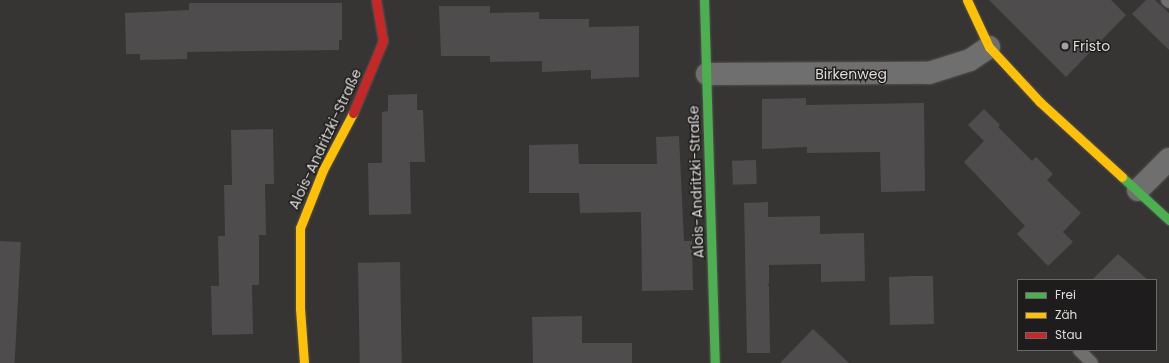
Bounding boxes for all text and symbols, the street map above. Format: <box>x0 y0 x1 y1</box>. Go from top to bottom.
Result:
place label: Fristo <box>1073 38 1110 54</box>
marker: Fristo <box>1060 41 1070 51</box>
street label: Alois-Andritzki-Straße <box>285 66 365 212</box>
street label: Birkenweg <box>815 66 887 82</box>
street label: Alois-Andritzki-Straße <box>685 105 707 259</box>
legend <box>1017 279 1157 351</box>
text: Frei <box>1055 286 1076 303</box>
text: Zäh <box>1055 306 1077 323</box>
text: Stau <box>1055 326 1082 343</box>

